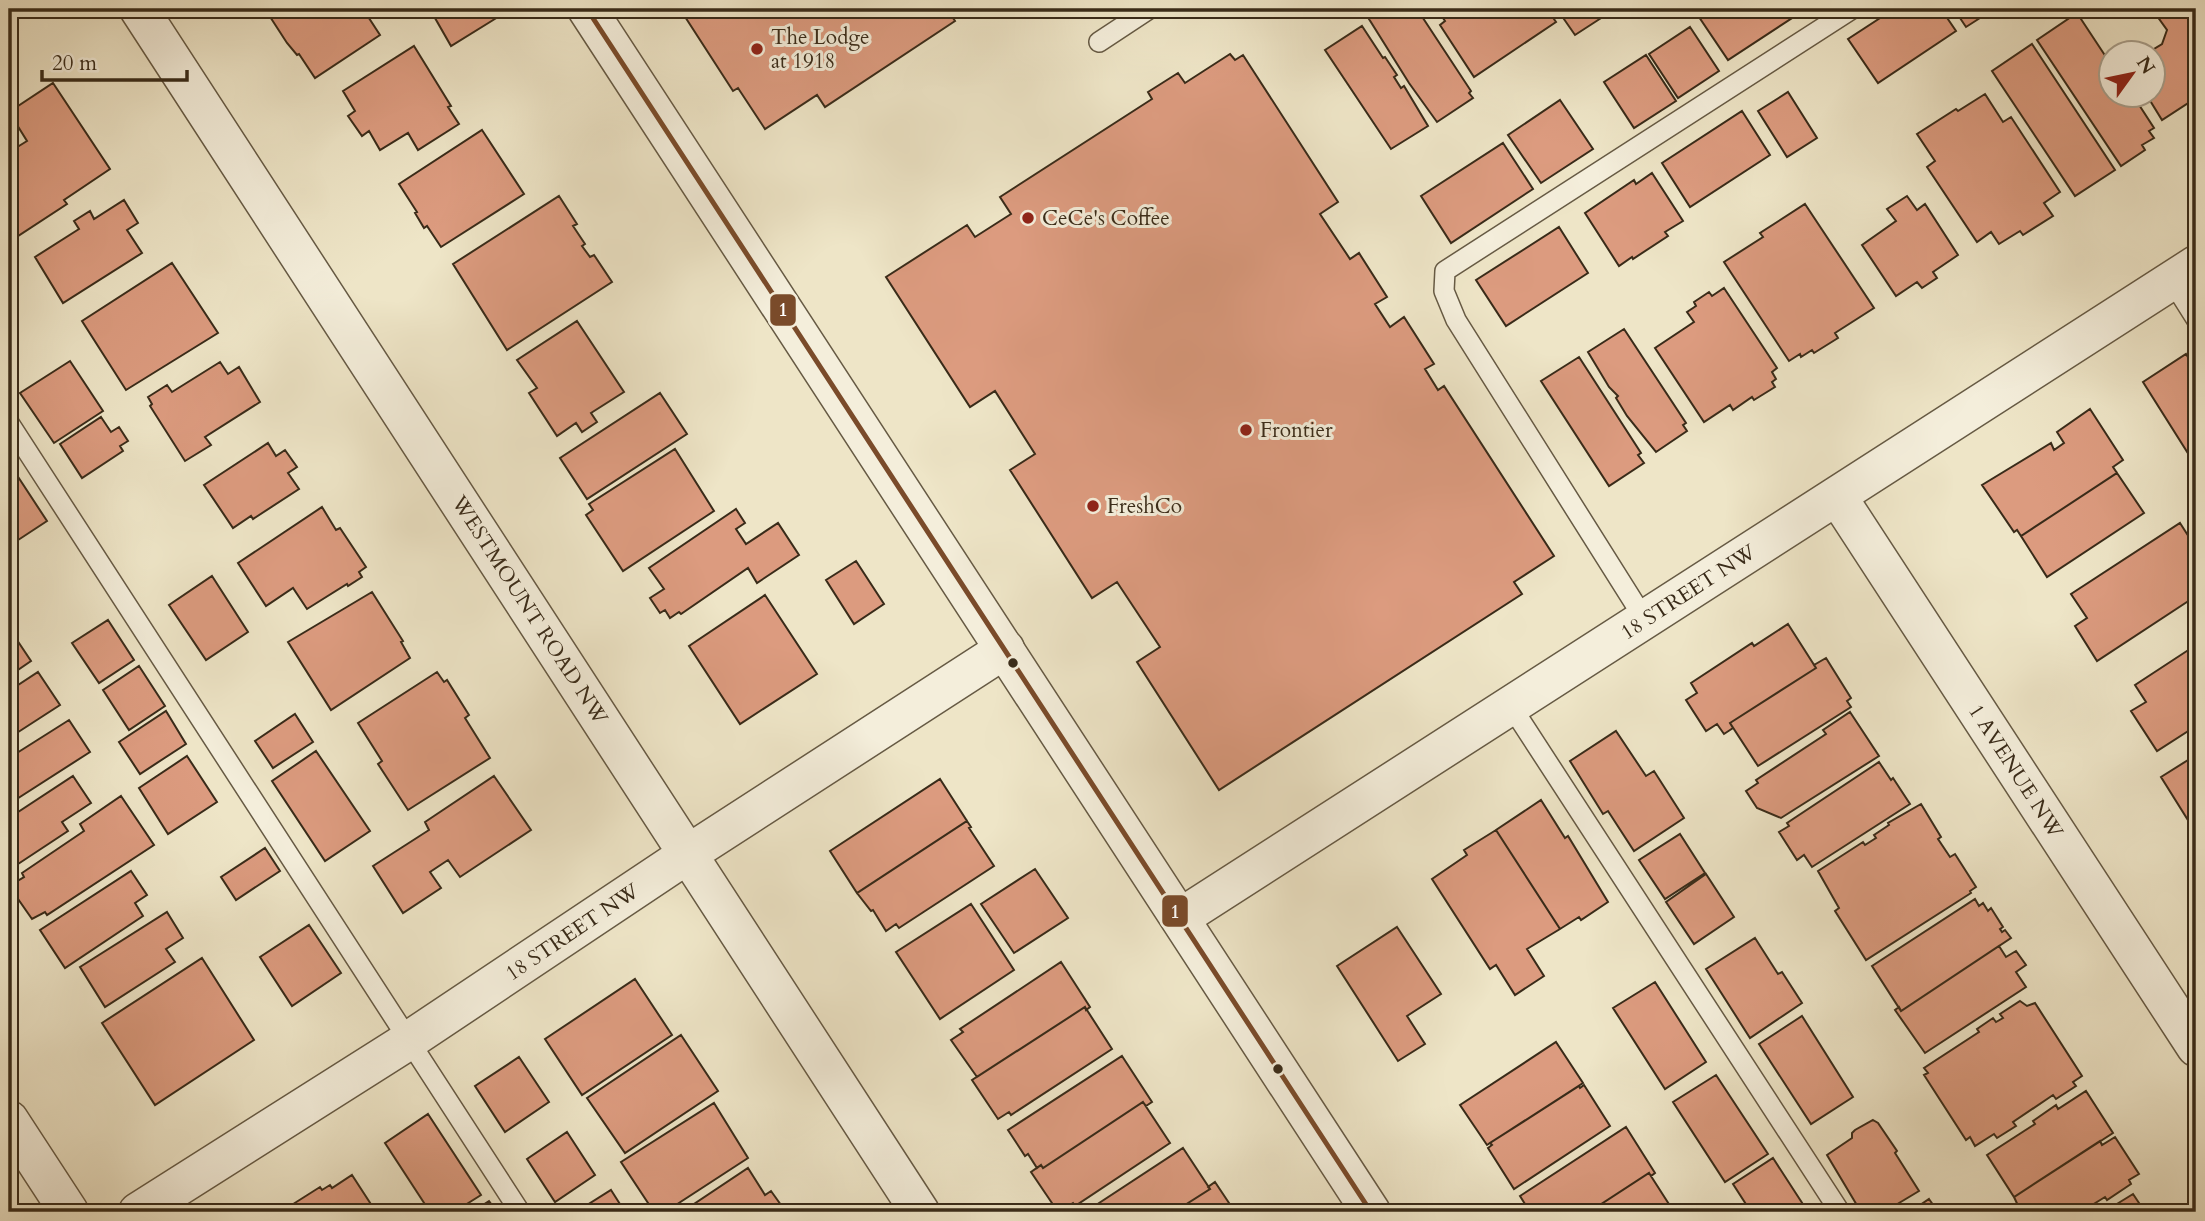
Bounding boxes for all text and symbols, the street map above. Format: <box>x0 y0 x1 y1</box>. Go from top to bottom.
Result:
place label: The Lodge at 1918 <box>771 23 870 76</box>
scale bar <box>42 38 187 82</box>
north arrow <box>2096 38 2166 108</box>
marker: The Lodge at 1918 <box>749 41 765 57</box>
text: 20 m <box>52 49 97 78</box>
text: N <box>2130 51 2161 80</box>
place label: CeCe's Coffee <box>1042 204 1170 233</box>
marker: CeCe's Coffee <box>1020 210 1036 226</box>
line badge: 1 <box>769 293 797 327</box>
text: 1 <box>778 297 788 323</box>
place label: Frontier <box>1260 416 1333 445</box>
marker: Frontier <box>1238 422 1254 438</box>
street label: WESTMOUNT ROAD NW <box>444 489 615 731</box>
place label: FreshCo <box>1107 492 1182 521</box>
marker: FreshCo <box>1085 498 1101 514</box>
street label: 18 STREET NW <box>1615 537 1762 647</box>
unlabelled marker <box>1006 656 1020 670</box>
street label: 1 AVENUE NW <box>1961 699 2070 845</box>
street label: 18 STREET NW <box>500 876 646 988</box>
line badge: 1 <box>1161 894 1189 928</box>
text: 1 <box>1170 899 1180 925</box>
unlabelled marker <box>1271 1062 1285 1076</box>

